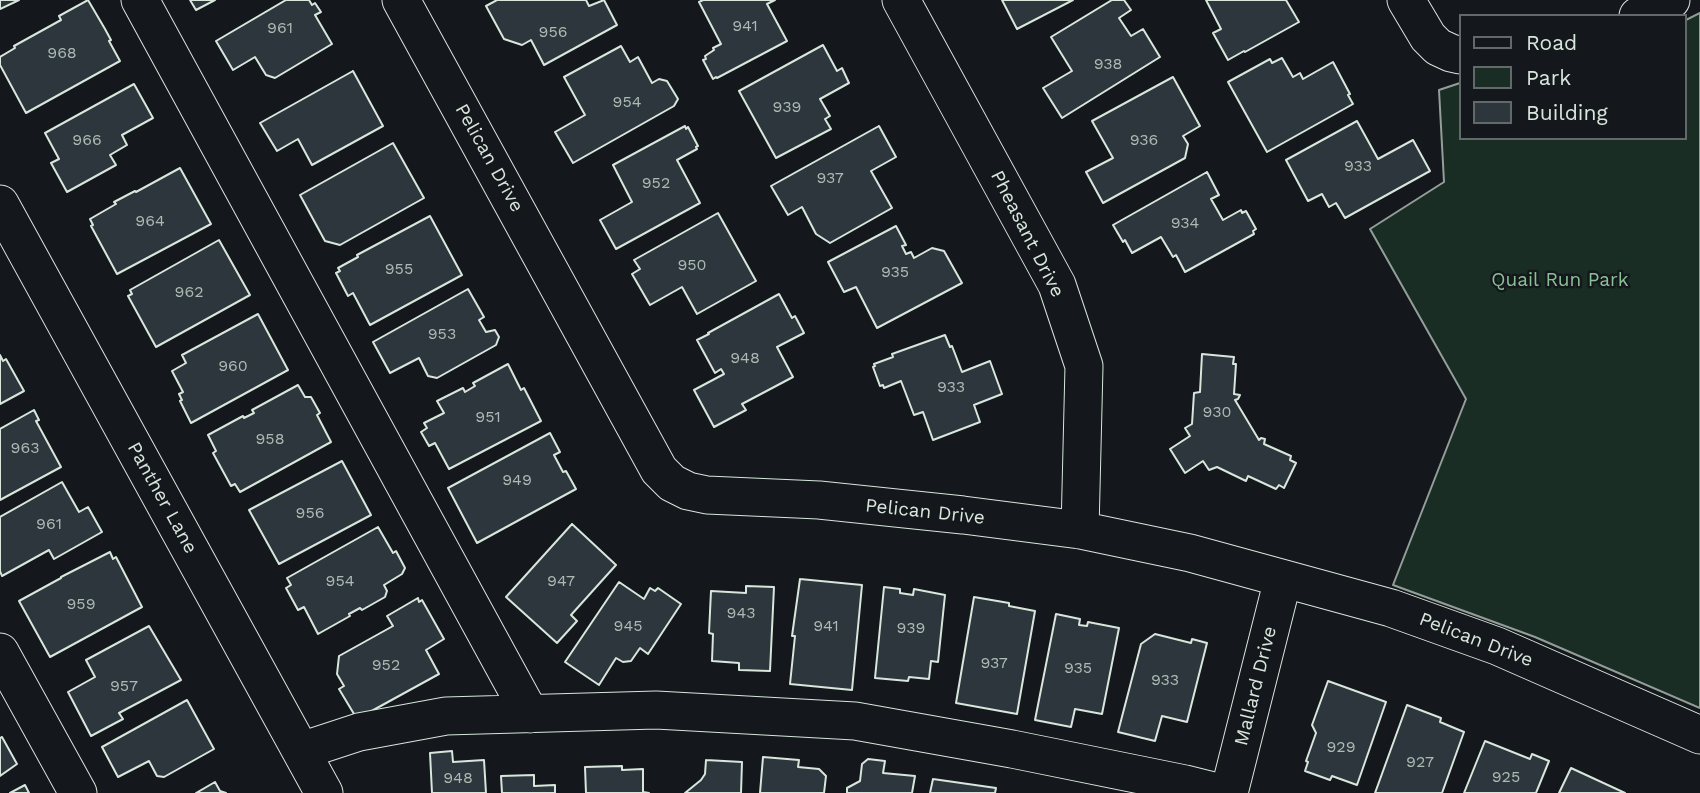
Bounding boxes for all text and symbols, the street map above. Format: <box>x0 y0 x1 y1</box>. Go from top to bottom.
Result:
legend <box>1458 14 1686 140</box>
house number: 941 <box>732 16 758 36</box>
house number: 961 <box>267 18 293 38</box>
house number: 956 <box>539 22 567 42</box>
text: Road <box>1526 30 1577 55</box>
house number: 968 <box>47 43 77 63</box>
house number: 938 <box>1094 54 1122 74</box>
text: Park <box>1526 65 1571 90</box>
house number: 954 <box>613 92 641 112</box>
house number: 939 <box>773 97 801 117</box>
street label: Pelican Drive <box>450 100 528 216</box>
text: Building <box>1526 100 1608 125</box>
house number: 966 <box>72 130 102 150</box>
house number: 936 <box>1130 130 1158 150</box>
house number: 933 <box>1344 156 1372 176</box>
street label: Pheasant Drive <box>985 167 1069 301</box>
house number: 937 <box>816 168 844 188</box>
house number: 952 <box>642 173 670 193</box>
house number: 964 <box>135 211 165 231</box>
house number: 934 <box>1171 213 1199 233</box>
house number: 950 <box>677 255 707 275</box>
house number: 955 <box>385 259 413 279</box>
house number: 935 <box>881 262 909 282</box>
park label: Quail Run Park <box>1491 269 1629 291</box>
house number: 962 <box>175 282 203 302</box>
house number: 953 <box>428 324 456 344</box>
house number: 948 <box>730 348 760 368</box>
house number: 960 <box>218 356 248 376</box>
house number: 933 <box>937 377 965 397</box>
house number: 930 <box>1203 402 1231 422</box>
house number: 951 <box>475 407 501 427</box>
house number: 958 <box>255 429 285 449</box>
house number: 963 <box>11 438 39 458</box>
street label: Panther Lane <box>122 438 202 558</box>
house number: 949 <box>502 470 532 490</box>
street label: Pelican Drive <box>864 494 986 530</box>
house number: 956 <box>296 503 324 523</box>
house number: 961 <box>36 514 62 534</box>
house number: 954 <box>326 571 354 591</box>
house number: 947 <box>547 571 575 591</box>
house number: 959 <box>66 594 96 614</box>
house number: 943 <box>727 603 755 623</box>
street label: Pelican Drive <box>1416 608 1536 672</box>
house number: 945 <box>614 616 642 636</box>
house number: 941 <box>813 616 839 636</box>
house number: 939 <box>897 618 925 638</box>
street label: Mallard Drive <box>1230 624 1282 748</box>
house number: 937 <box>980 653 1008 673</box>
house number: 952 <box>372 655 400 675</box>
house number: 935 <box>1064 658 1092 678</box>
house number: 933 <box>1151 670 1179 690</box>
house number: 957 <box>110 676 138 696</box>
house number: 929 <box>1326 737 1356 757</box>
house number: 927 <box>1406 752 1434 772</box>
house number: 925 <box>1492 767 1520 787</box>
house number: 948 <box>443 768 473 788</box>

